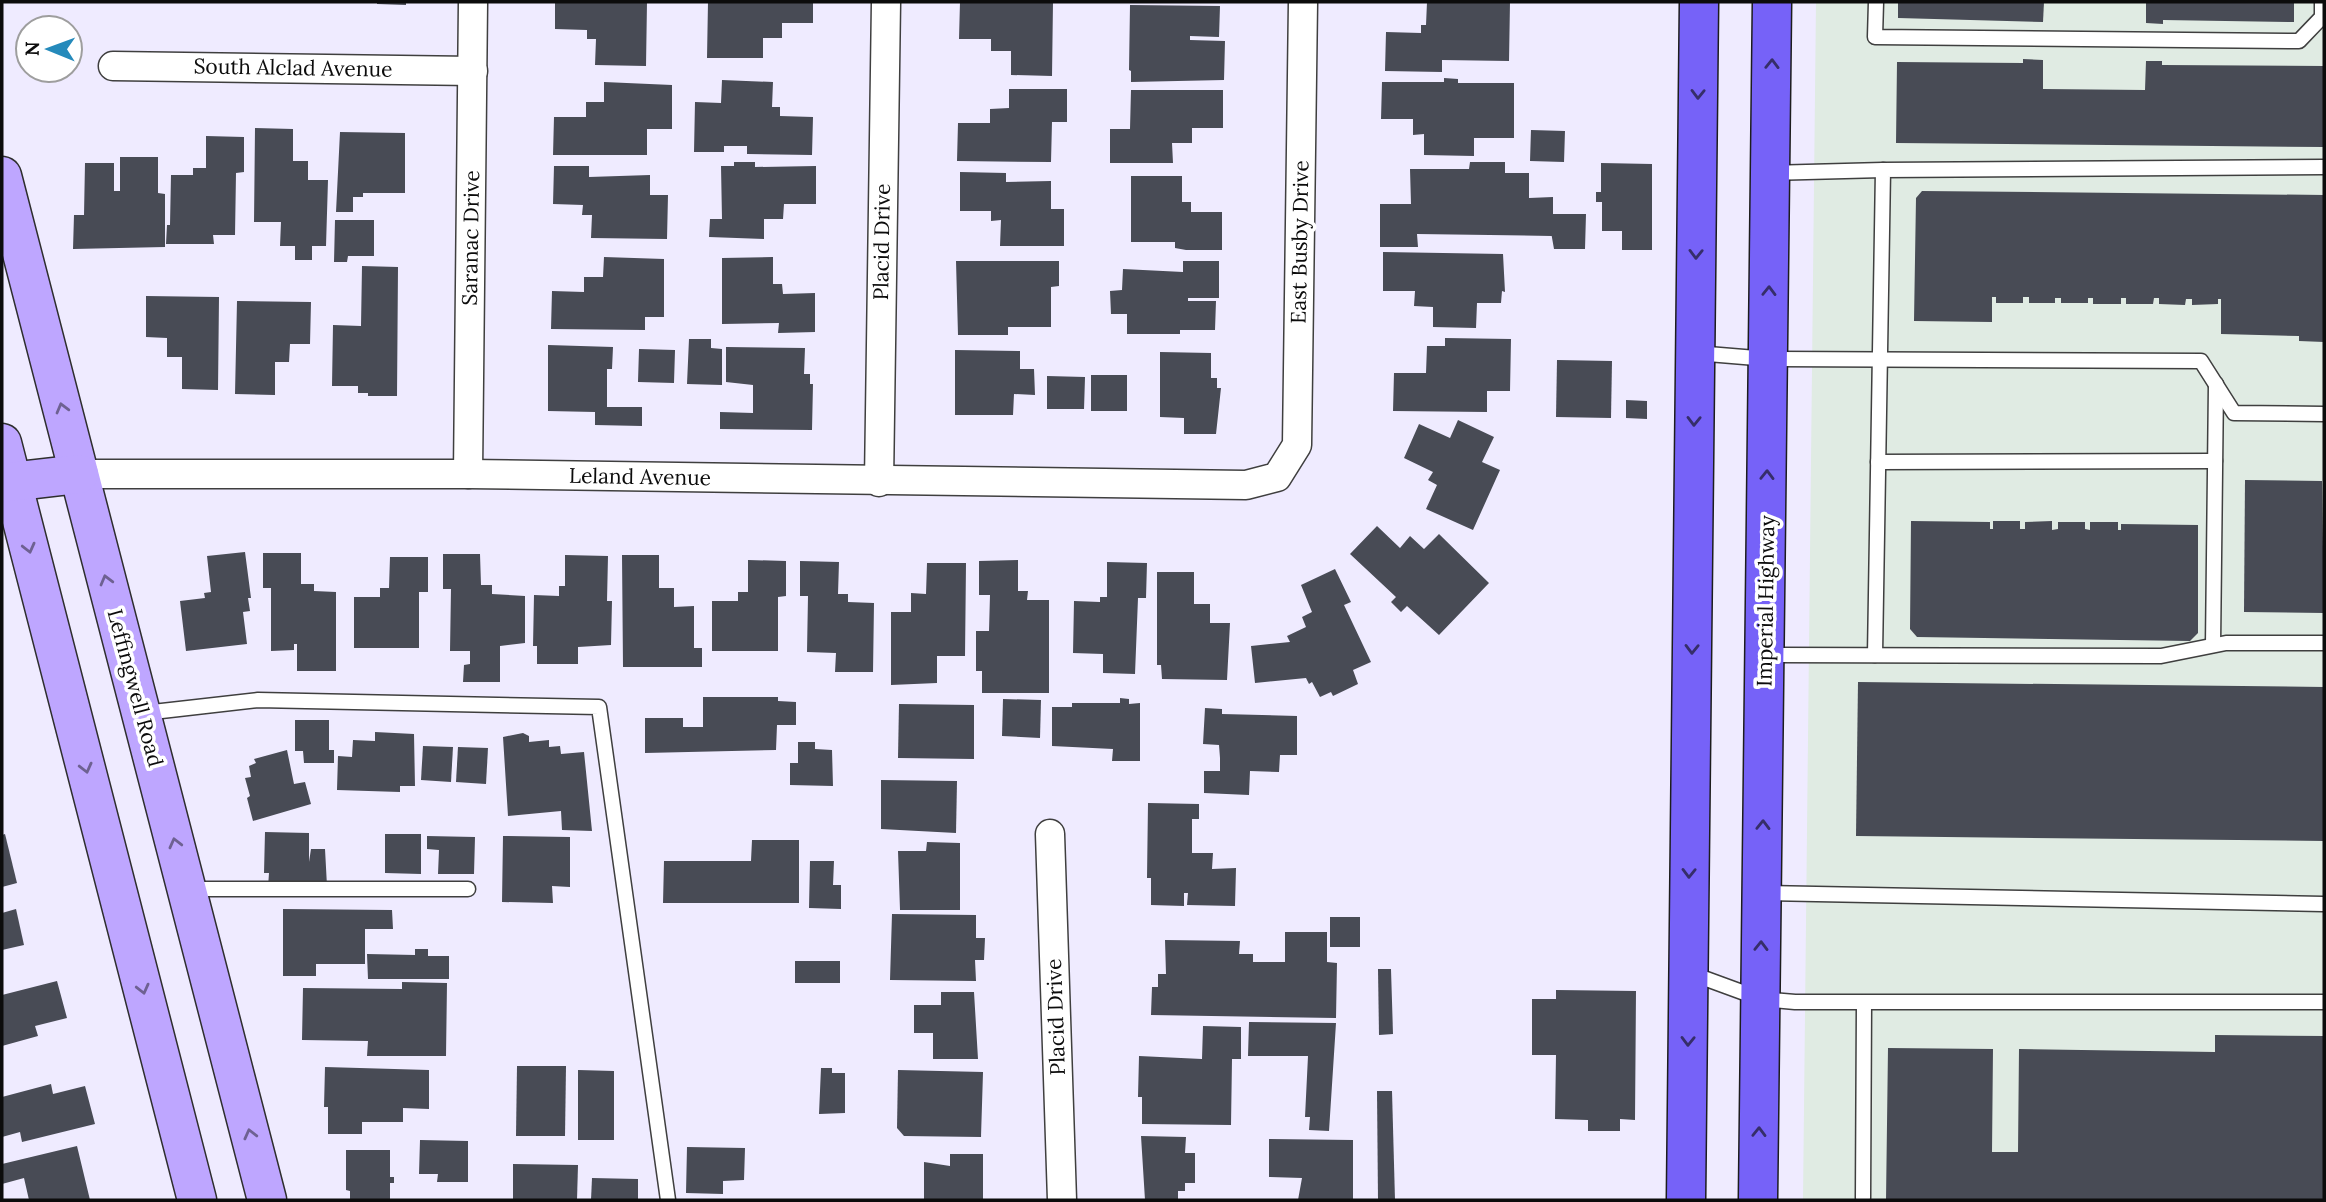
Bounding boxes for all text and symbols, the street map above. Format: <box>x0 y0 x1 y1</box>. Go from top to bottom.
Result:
north arrow <box>14 14 84 84</box>
text: N <box>20 41 44 56</box>
street label: South Alclad Avenue <box>193 52 393 83</box>
one-way arrow <box>1764 58 1780 68</box>
one-way arrow <box>1690 90 1706 100</box>
street label: East Busby Drive <box>1285 160 1314 324</box>
street label: Saranac Drive <box>456 170 485 306</box>
street label: Placid Drive <box>867 183 896 301</box>
one-way arrow <box>1688 249 1704 260</box>
one-way arrow <box>1761 285 1777 296</box>
one-way arrow <box>56 402 70 414</box>
one-way arrow <box>1686 417 1702 427</box>
street label: Leland Avenue <box>569 462 711 491</box>
one-way arrow <box>1759 469 1775 480</box>
street label: Imperial Highway <box>1751 515 1780 687</box>
one-way arrow <box>21 542 35 554</box>
one-way arrow <box>100 574 114 586</box>
street label: Leffingwell Road <box>101 606 170 770</box>
one-way arrow <box>1684 644 1700 655</box>
one-way arrow <box>78 762 92 774</box>
one-way arrow <box>1755 819 1771 829</box>
one-way arrow <box>168 837 183 849</box>
one-way arrow <box>1682 868 1697 879</box>
one-way arrow <box>1754 940 1769 951</box>
street label: Placid Drive <box>1040 958 1071 1076</box>
one-way arrow <box>135 982 149 994</box>
one-way arrow <box>1680 1035 1695 1046</box>
one-way arrow <box>1751 1126 1767 1137</box>
one-way arrow <box>244 1128 258 1140</box>

